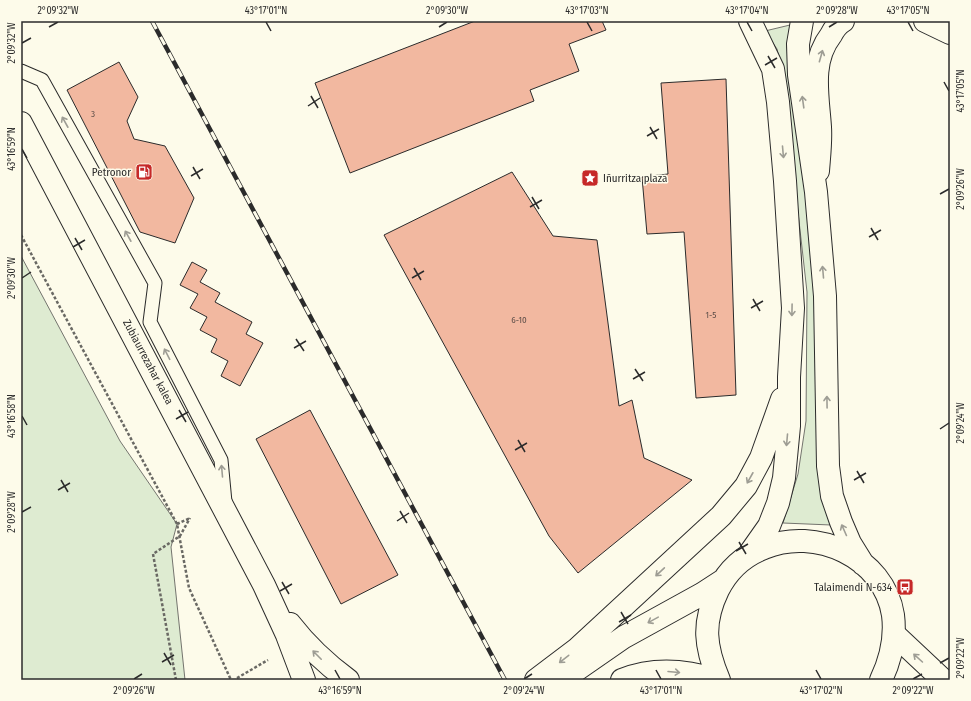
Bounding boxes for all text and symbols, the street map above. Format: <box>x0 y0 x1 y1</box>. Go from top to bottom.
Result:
text: 2°09'32"W <box>37 5 79 17</box>
text: 43°17'01"N <box>245 5 287 17</box>
text: 2°09'30"W <box>426 5 469 17</box>
text: 43°17'03"N <box>565 5 609 17</box>
text: 43°17'04"N <box>725 5 769 17</box>
text: 2°09'28"W <box>816 5 858 17</box>
text: 43°17'05"N <box>886 5 930 17</box>
text: 2°09'32"W <box>6 22 18 64</box>
one-way arrow <box>818 49 825 62</box>
text: 43°17'05"N <box>955 69 967 113</box>
one-way arrow <box>799 95 807 108</box>
house number: 3 <box>91 109 95 119</box>
one-way arrow <box>61 116 69 128</box>
text: 43°16'59"N <box>6 127 18 171</box>
one-way arrow <box>779 145 786 158</box>
fuel station icon: Petronor <box>134 162 154 182</box>
place label: Petronor <box>92 166 131 179</box>
place icon: Iñurritza plaza <box>580 168 600 188</box>
text: 2°09'26"W <box>955 168 967 210</box>
place label: Iñurritza plaza <box>603 172 667 185</box>
one-way arrow <box>124 230 132 242</box>
text: 2°09'30"W <box>6 256 18 299</box>
one-way arrow <box>819 266 826 279</box>
one-way arrow <box>788 303 796 316</box>
house number: 1-5 <box>706 310 716 320</box>
house number: 6-10 <box>511 315 527 325</box>
street label: Zubiaurrezahar kalea <box>120 317 176 407</box>
one-way arrow <box>162 349 170 361</box>
text: 43°16'58"N <box>6 394 18 438</box>
one-way arrow <box>823 396 831 409</box>
text: 2°09'24"W <box>955 402 967 443</box>
one-way arrow <box>784 433 791 446</box>
one-way arrow <box>219 465 226 478</box>
one-way arrow <box>745 472 753 484</box>
text: 2°09'28"W <box>6 491 18 533</box>
one-way arrow <box>840 524 847 536</box>
one-way arrow <box>655 567 665 577</box>
bus stop icon: Talaimendi N-634 <box>895 577 915 597</box>
place label: Talaimendi N-634 <box>814 581 893 594</box>
one-way arrow <box>647 617 659 625</box>
text: 2°09'22"W <box>955 637 967 679</box>
one-way arrow <box>312 650 322 660</box>
one-way arrow <box>913 653 923 662</box>
one-way arrow <box>558 655 569 664</box>
one-way arrow <box>667 668 680 676</box>
text: 2°09'26"W <box>113 685 155 697</box>
text: 43°16'59"N <box>318 685 362 697</box>
text: 2°09'24"W <box>504 685 545 697</box>
text: 43°17'01"N <box>640 685 682 697</box>
text: 43°17'02"N <box>799 685 843 697</box>
text: 2°09'22"W <box>892 685 934 697</box>

